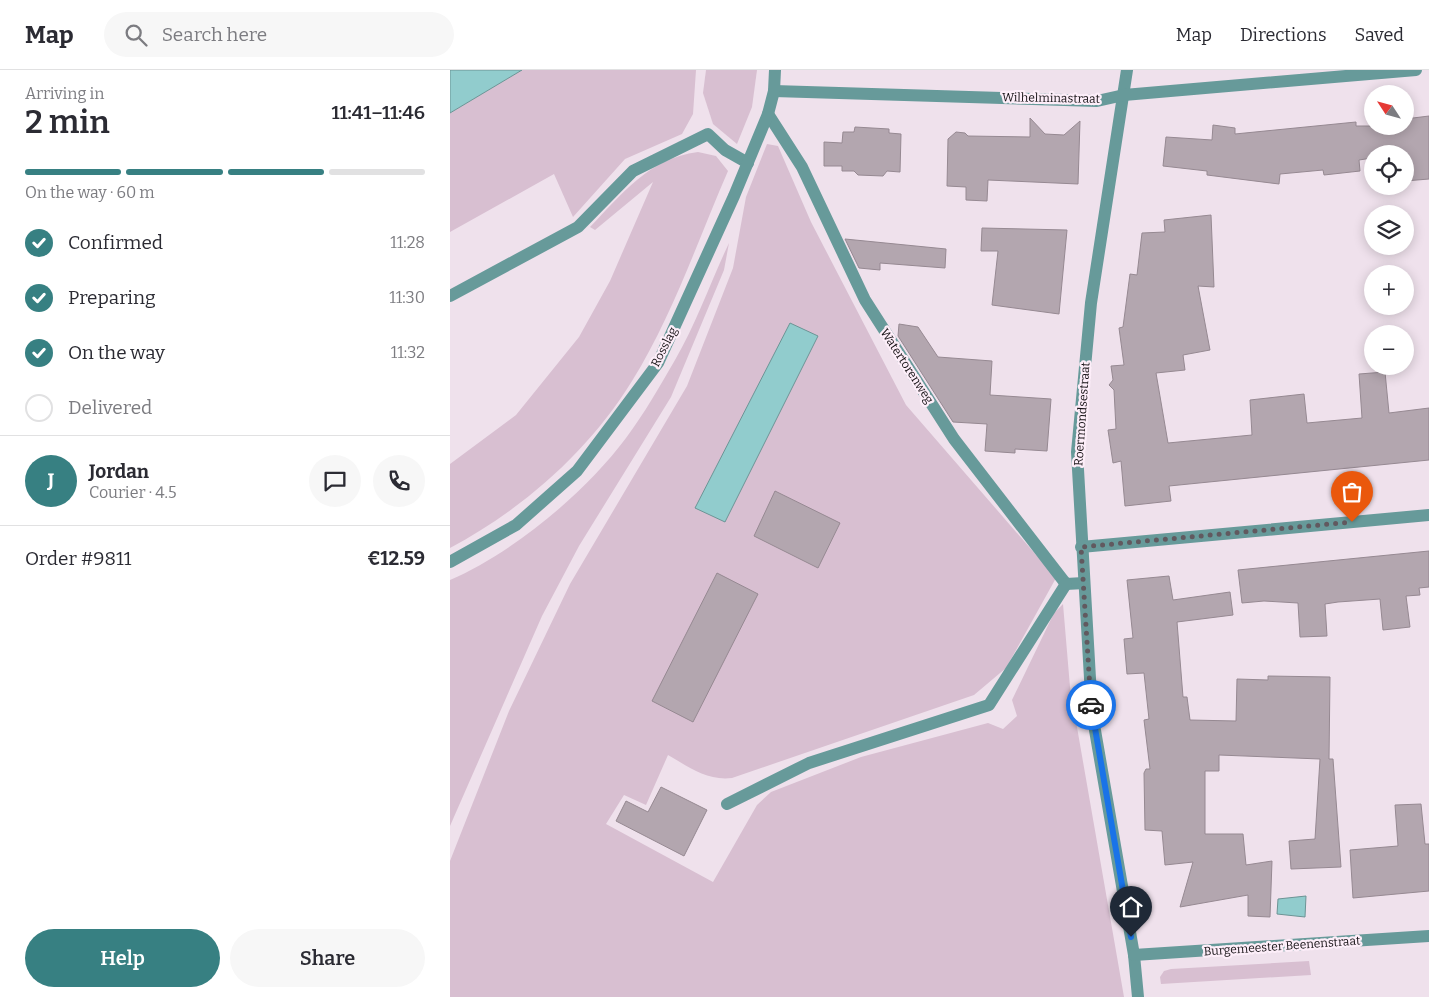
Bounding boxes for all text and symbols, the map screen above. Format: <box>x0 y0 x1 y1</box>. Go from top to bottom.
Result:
search box <box>104 12 454 57</box>
text: Map <box>25 21 74 49</box>
icon: search <box>122 21 150 49</box>
text: Search here <box>162 23 267 46</box>
text: Map <box>1176 24 1212 46</box>
text: Directions <box>1240 24 1327 46</box>
text: Saved <box>1355 24 1404 46</box>
text: Arriving in <box>25 84 104 103</box>
north arrow <box>1364 85 1414 135</box>
map controls <box>1364 85 1414 375</box>
street label: Wilhelminastraat <box>1002 90 1101 106</box>
text: 11:41–11:46 <box>331 101 425 124</box>
text: 2 min <box>25 103 110 141</box>
button: locate <box>1364 145 1414 195</box>
text: On the way · 60 m <box>25 183 155 202</box>
button: layers <box>1364 205 1414 255</box>
icon: check <box>25 229 53 257</box>
text: Confirmed <box>68 231 163 254</box>
text: 11:28 <box>390 233 425 252</box>
button: + <box>1364 265 1414 315</box>
icon: check <box>25 284 53 312</box>
text: Preparing <box>68 286 156 309</box>
text: 11:30 <box>389 288 425 307</box>
street label: Rosslag <box>648 325 680 369</box>
button: − <box>1364 325 1414 375</box>
street label: Watertorenweg <box>878 326 937 406</box>
icon: check <box>25 339 53 367</box>
text: On the way <box>68 341 165 364</box>
text: 11:32 <box>391 343 425 362</box>
street label: Roermondsestraat <box>1071 361 1093 466</box>
text: Delivered <box>68 396 152 419</box>
button: chat <box>309 455 361 507</box>
button: phone <box>373 455 425 507</box>
text: Jordan <box>89 460 149 483</box>
text: J <box>48 469 54 492</box>
pin <box>1331 471 1373 522</box>
icon: bag <box>1338 478 1366 506</box>
text: Courier · 4.5 <box>89 483 177 502</box>
text: Order #9811 <box>25 547 131 570</box>
text: €12.59 <box>367 547 425 570</box>
courier <box>1066 680 1116 730</box>
icon: car <box>1077 691 1105 719</box>
pin <box>1110 886 1152 937</box>
icon: home <box>1117 893 1145 921</box>
button: Help <box>25 929 220 987</box>
button: Share <box>230 929 425 987</box>
street label: Burgemeester Beenenstraat <box>1203 934 1361 958</box>

